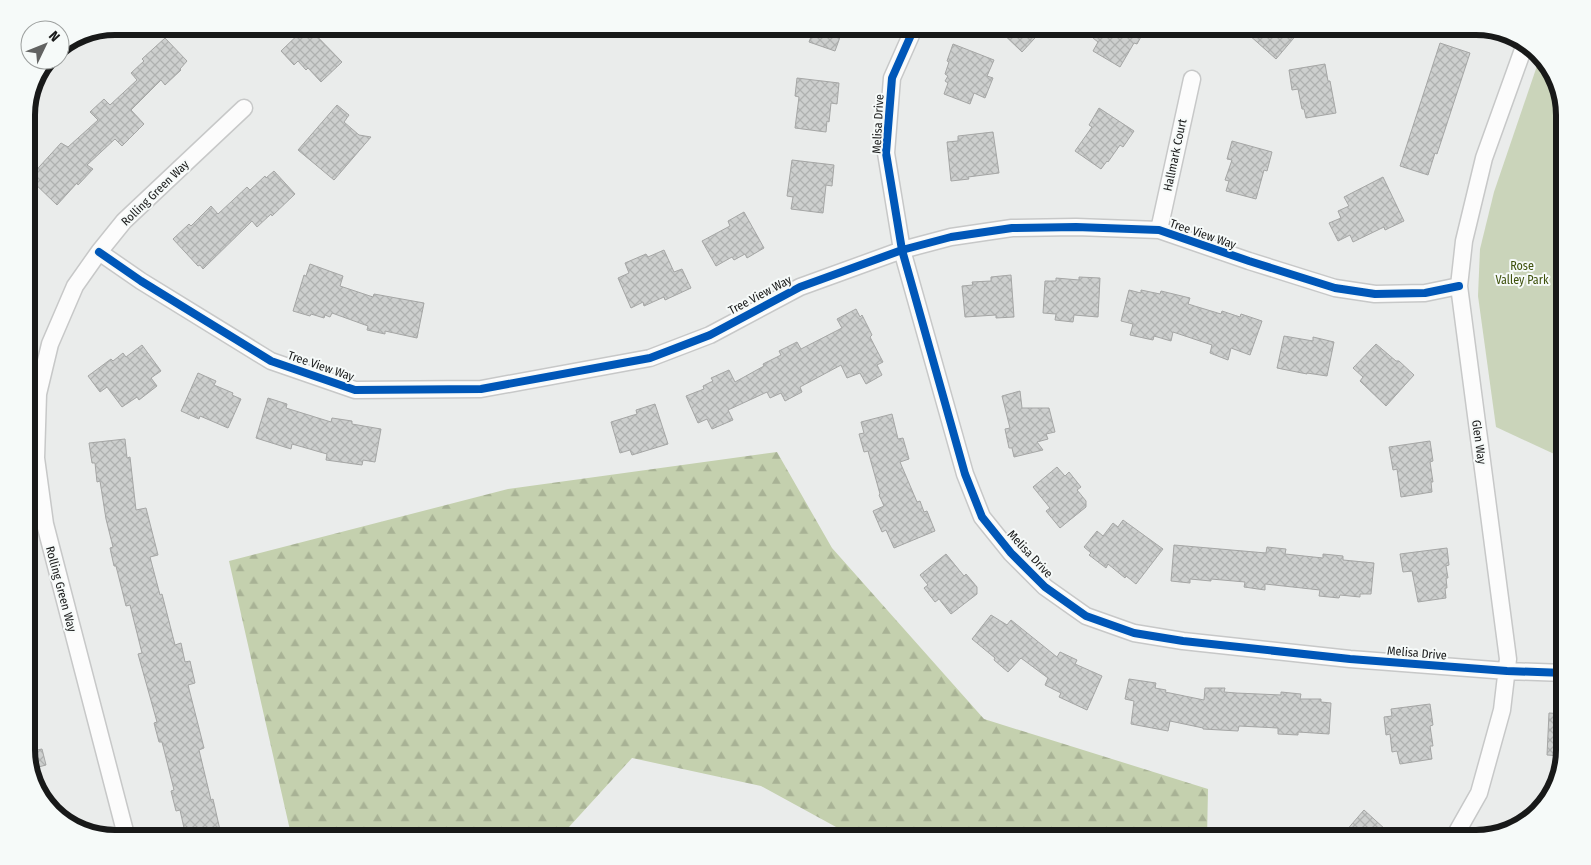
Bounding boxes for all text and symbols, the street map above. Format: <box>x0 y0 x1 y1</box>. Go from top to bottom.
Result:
north arrow <box>20 20 70 70</box>
text: N <box>45 28 63 45</box>
street label: Melisa Drive <box>869 94 887 154</box>
street label: Hallmark Court <box>1160 117 1190 192</box>
street label: Rolling Green Way <box>118 157 192 229</box>
street label: Tree View Way <box>1168 216 1239 252</box>
park label: Rose Valley Park <box>1495 259 1549 287</box>
street label: Tree View Way <box>726 272 794 317</box>
street label: Tree View Way <box>286 348 357 384</box>
street label: Glen Way <box>1469 419 1489 466</box>
street label: Melisa Drive <box>1004 527 1056 581</box>
street label: Rolling Green Way <box>43 545 79 634</box>
street label: Melisa Drive <box>1387 643 1447 663</box>

